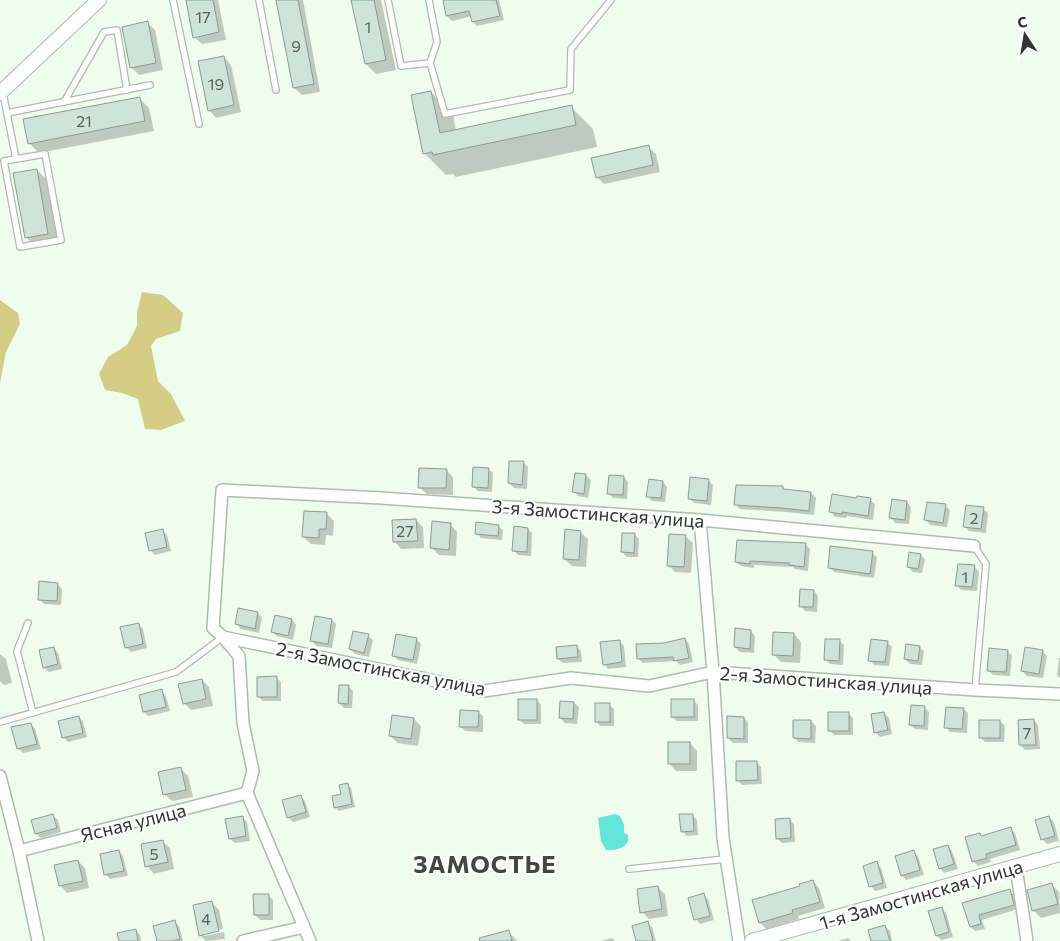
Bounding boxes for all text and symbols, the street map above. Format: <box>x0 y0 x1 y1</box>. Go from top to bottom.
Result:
house number: 17 <box>195 7 211 26</box>
north arrow <box>1000 10 1050 60</box>
text: С <box>1016 12 1029 31</box>
house number: 1 <box>365 17 371 36</box>
house number: 9 <box>291 36 301 55</box>
house number: 19 <box>208 74 224 93</box>
house number: 21 <box>76 111 92 130</box>
street label: 3-я Замостинская улица <box>491 494 705 532</box>
house number: 2 <box>970 508 979 527</box>
house number: 27 <box>396 521 414 540</box>
house number: 1 <box>962 567 968 586</box>
street label: 2-я Замостинская улица <box>274 636 488 700</box>
street label: 2-я Замостинская улица <box>719 661 933 699</box>
house number: 7 <box>1023 723 1031 742</box>
street label: Ясная улица <box>78 798 188 846</box>
house number: 5 <box>149 844 159 863</box>
district label: ЗАМОСТЬЕ <box>413 849 557 878</box>
street label: 1-я Замостинская улица <box>817 854 1025 934</box>
house number: 4 <box>201 909 211 928</box>

